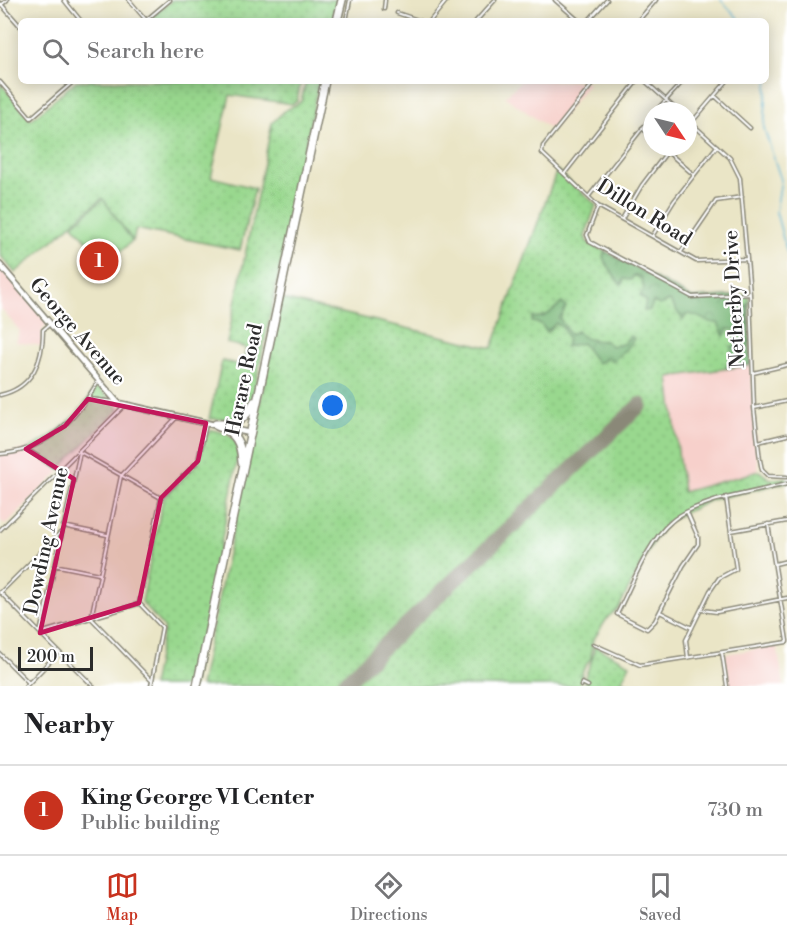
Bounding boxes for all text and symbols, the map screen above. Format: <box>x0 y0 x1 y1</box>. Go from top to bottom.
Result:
search box <box>18 18 769 84</box>
icon: search <box>39 35 72 68</box>
text: Search here <box>87 38 204 65</box>
north arrow <box>643 102 697 156</box>
street label: Dillon Road <box>592 174 697 252</box>
street label: Netherby Drive <box>719 229 751 369</box>
pin: 1 <box>80 238 118 284</box>
street label: George Avenue <box>23 273 131 391</box>
street label: Harare Road <box>221 321 269 438</box>
your location <box>318 391 347 420</box>
street label: Dowding Avenue <box>19 465 75 617</box>
scale bar <box>18 644 93 672</box>
text: 200 m <box>27 647 75 667</box>
text: Nearby <box>24 709 114 741</box>
text: King George VI Center <box>81 784 315 811</box>
text: 1 <box>39 798 48 823</box>
text: 730 m <box>707 798 763 823</box>
text: Public building <box>81 811 220 836</box>
tab: Map <box>106 869 139 925</box>
tab: Directions <box>350 869 428 925</box>
tab: Saved <box>639 869 681 925</box>

